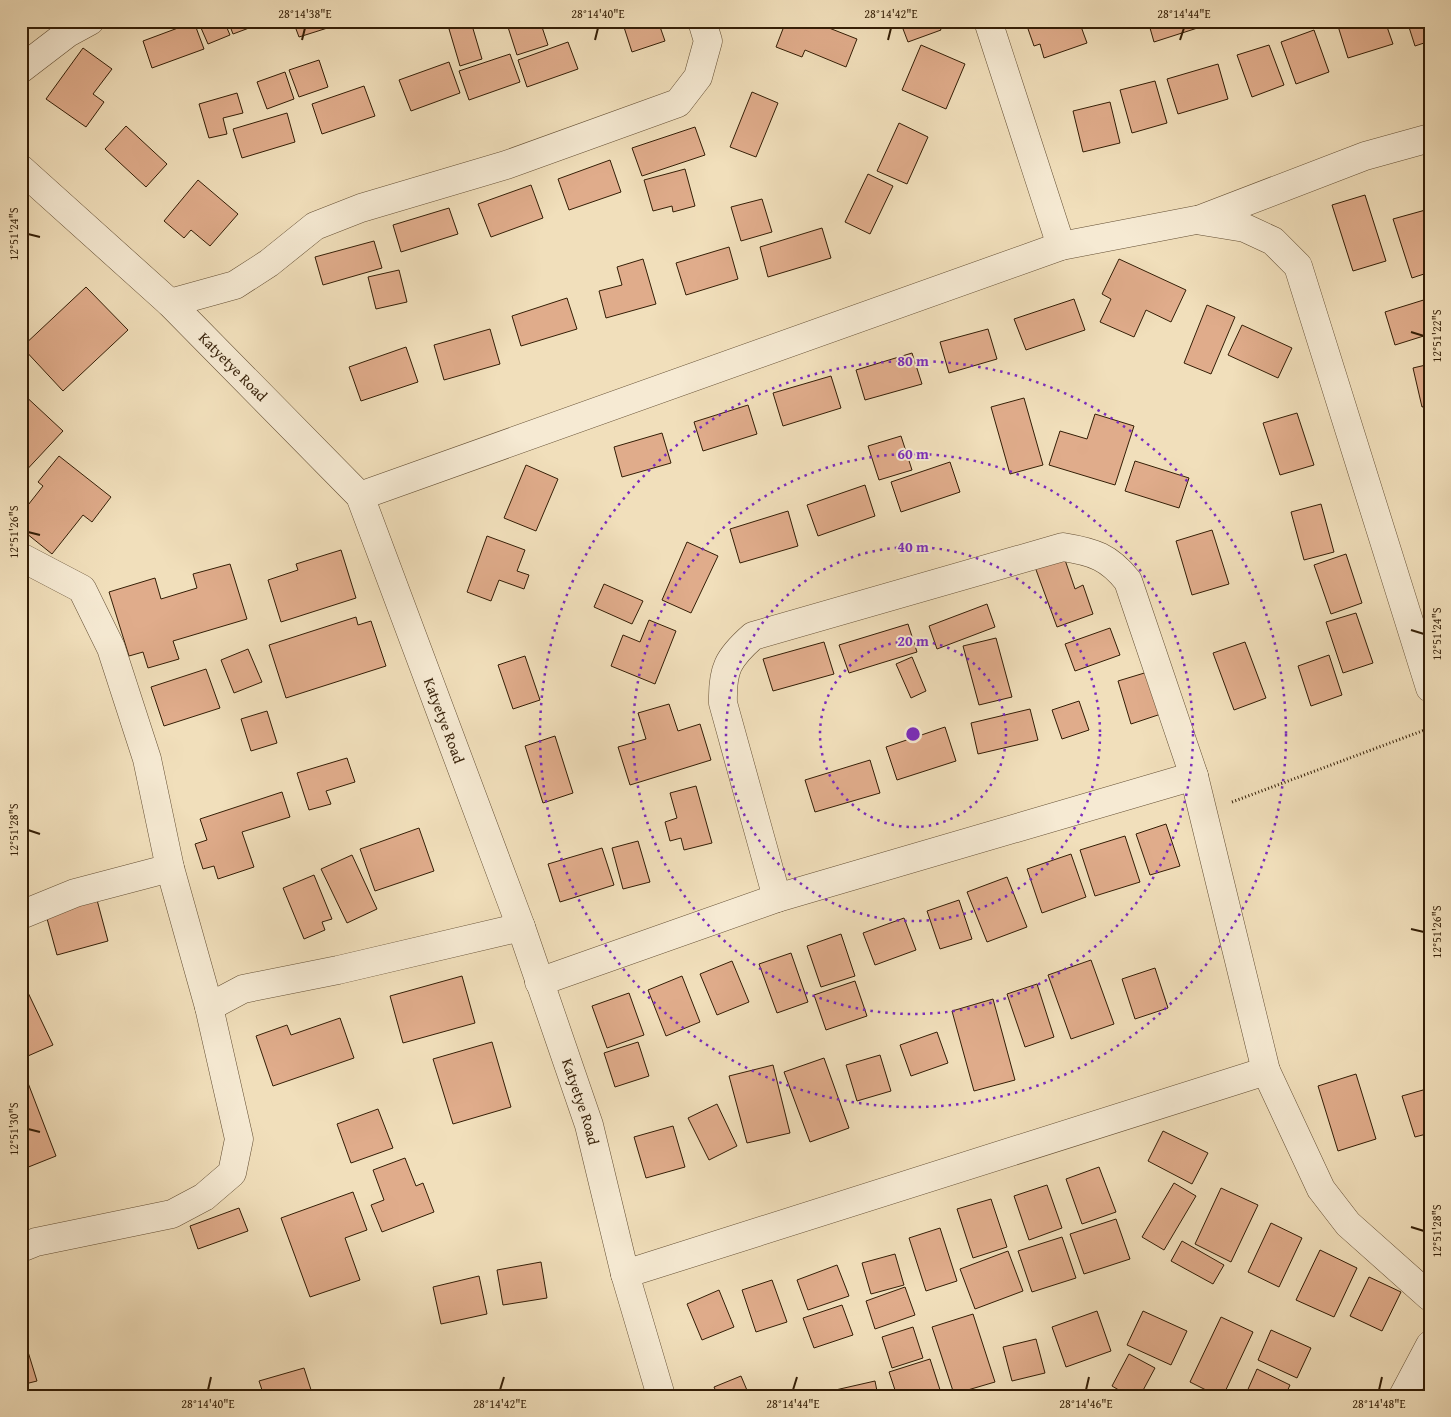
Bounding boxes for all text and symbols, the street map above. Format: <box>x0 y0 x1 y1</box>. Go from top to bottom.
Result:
text: 28°14'38"E <box>278 5 332 22</box>
text: 28°14'40"E <box>571 5 625 22</box>
text: 28°14'42"E <box>864 5 918 22</box>
text: 28°14'44"E <box>1157 5 1211 22</box>
text: 12°51'24"S <box>5 207 22 261</box>
text: 12°51'22"S <box>1428 309 1445 363</box>
street label: Katyetye Road <box>194 327 272 406</box>
text: 80 m <box>897 350 929 371</box>
text: 60 m <box>897 443 929 464</box>
text: 12°51'26"S <box>5 505 22 559</box>
text: 40 m <box>897 536 929 557</box>
text: 12°51'24"S <box>1428 607 1445 661</box>
text: 20 m <box>897 630 929 651</box>
street label: Katyetye Road <box>419 675 470 766</box>
centre of rings <box>904 725 922 743</box>
text: 12°51'28"S <box>5 803 22 857</box>
text: 12°51'26"S <box>1428 905 1445 959</box>
street label: Katyetye Road <box>557 1056 604 1147</box>
text: 12°51'30"S <box>5 1102 22 1156</box>
text: 12°51'28"S <box>1428 1204 1445 1258</box>
text: 28°14'40"E <box>181 1395 235 1412</box>
text: 28°14'42"E <box>473 1395 527 1412</box>
text: 28°14'44"E <box>766 1395 820 1412</box>
text: 28°14'46"E <box>1059 1395 1113 1412</box>
text: 28°14'48"E <box>1352 1395 1406 1412</box>

